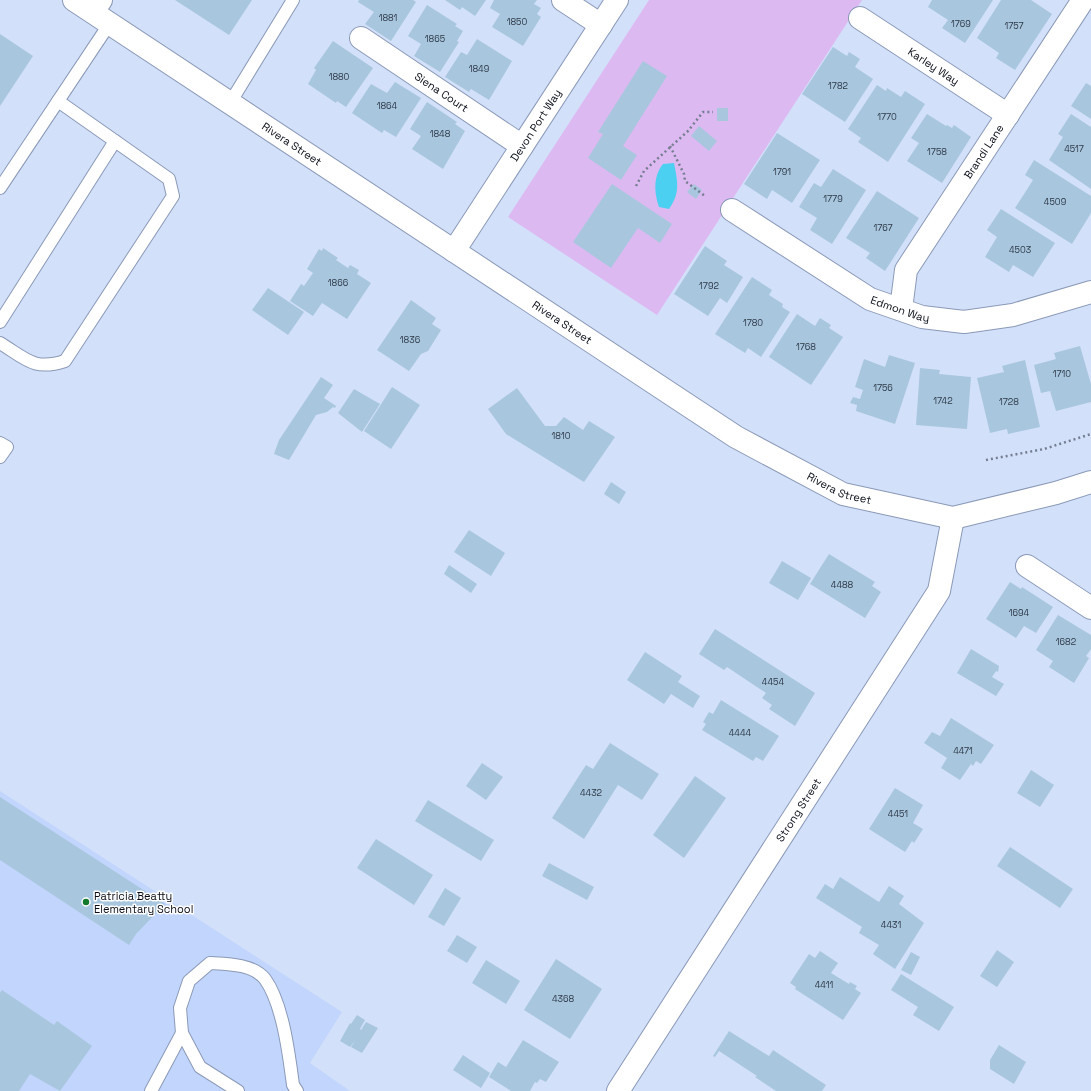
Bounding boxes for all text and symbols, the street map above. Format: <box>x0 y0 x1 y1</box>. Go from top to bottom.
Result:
house number: 1881 <box>379 12 398 24</box>
house number: 1850 <box>507 16 527 28</box>
house number: 1769 <box>951 18 971 30</box>
house number: 1757 <box>1004 20 1024 32</box>
house number: 1865 <box>425 33 445 45</box>
street label: Karley Way <box>905 44 962 88</box>
house number: 1849 <box>469 63 489 75</box>
street label: Siena Court <box>412 69 471 115</box>
house number: 1880 <box>329 71 350 83</box>
house number: 1782 <box>828 80 848 92</box>
street label: Devon Port Way <box>507 86 564 164</box>
house number: 1864 <box>377 100 398 112</box>
house number: 1770 <box>877 111 897 123</box>
street label: Rivera Street <box>259 119 324 169</box>
street label: Brandi Lane <box>961 122 1007 182</box>
house number: 1848 <box>430 128 451 140</box>
house number: 4517 <box>1064 143 1084 155</box>
house number: 1758 <box>927 146 947 158</box>
house number: 1791 <box>773 166 791 178</box>
house number: 1779 <box>823 193 843 205</box>
house number: 4509 <box>1044 196 1066 208</box>
house number: 1767 <box>873 222 893 234</box>
house number: 4503 <box>1009 244 1031 256</box>
house number: 1866 <box>328 277 349 289</box>
house number: 1792 <box>699 280 719 292</box>
street label: Edmon Way <box>869 293 930 325</box>
street label: Rivera Street <box>530 298 595 347</box>
house number: 1780 <box>743 317 763 329</box>
house number: 1836 <box>400 334 421 346</box>
house number: 1768 <box>796 341 816 353</box>
house number: 1710 <box>1053 368 1071 380</box>
house number: 1756 <box>873 382 893 394</box>
house number: 1742 <box>933 395 953 407</box>
house number: 1728 <box>999 396 1019 408</box>
house number: 1810 <box>552 430 571 442</box>
street label: Rivera Street <box>805 469 873 507</box>
house number: 4488 <box>831 579 854 591</box>
house number: 1694 <box>1009 607 1030 619</box>
house number: 1682 <box>1056 636 1076 648</box>
house number: 4454 <box>762 676 785 688</box>
house number: 4444 <box>729 727 752 739</box>
house number: 4471 <box>953 745 973 757</box>
street label: Strong Street <box>773 775 824 844</box>
house number: 4432 <box>580 787 602 799</box>
house number: 4451 <box>888 808 908 820</box>
place label: Patricia Beatty Elementary School <box>94 889 193 916</box>
marker: Patricia Beatty Elementary School <box>81 897 91 907</box>
house number: 4431 <box>881 919 901 931</box>
house number: 4411 <box>815 979 834 991</box>
house number: 4368 <box>552 993 574 1005</box>

